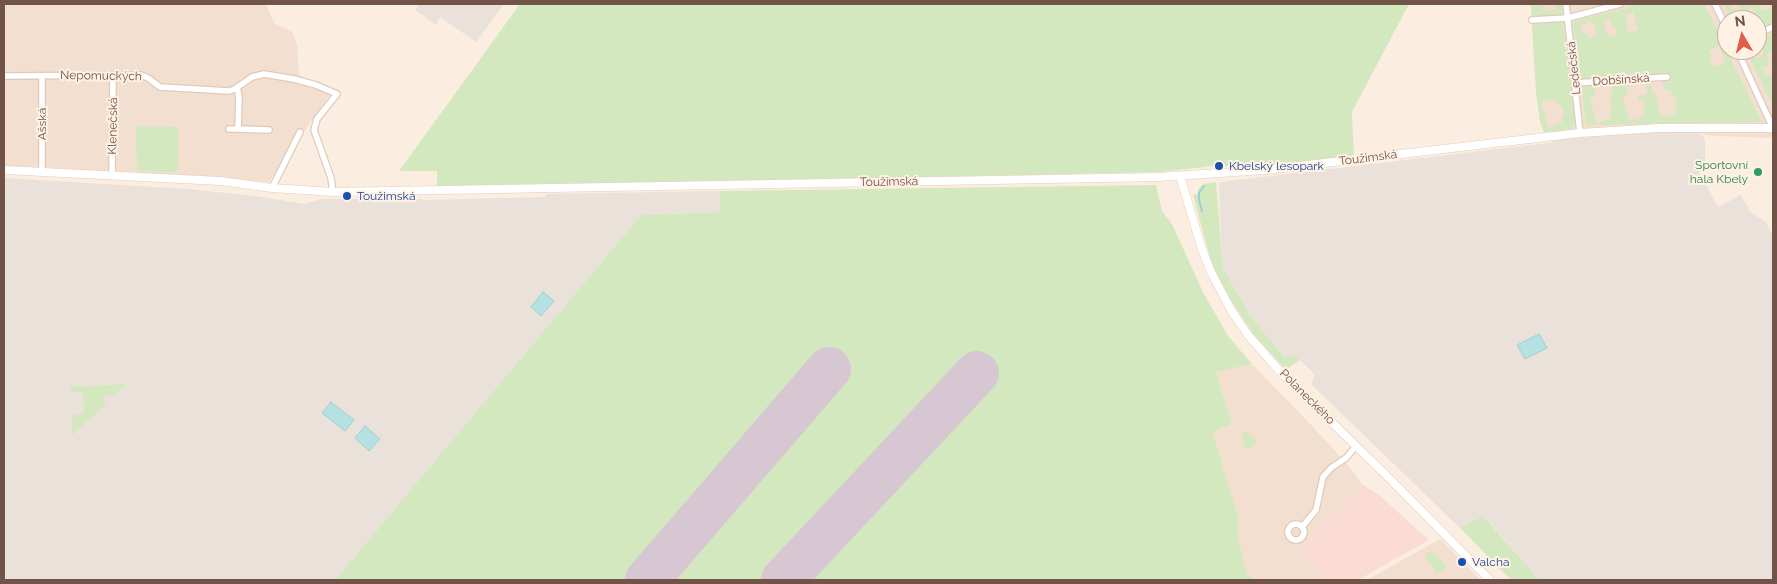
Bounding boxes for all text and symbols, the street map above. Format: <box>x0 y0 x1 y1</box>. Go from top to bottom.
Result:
north arrow <box>1717 10 1767 60</box>
text: N <box>1734 12 1746 30</box>
street label: Ledečská <box>1564 41 1584 95</box>
street label: Nepomuckých <box>60 68 142 84</box>
street label: Dobšínská <box>1592 71 1650 89</box>
street label: Klenečská <box>105 97 121 155</box>
street label: Ašská <box>35 108 49 140</box>
street label: Toužimská <box>1338 147 1398 169</box>
place label: Sportovní hala Kbely <box>1690 158 1748 186</box>
place label: Kbelský lesopark <box>1229 159 1324 173</box>
marker: Kbelský lesopark <box>1213 160 1225 172</box>
marker: Sportovní hala Kbely <box>1752 166 1764 178</box>
street label: Toužimská <box>860 174 918 190</box>
place label: Toužimská <box>357 189 415 203</box>
marker: Toužimská <box>341 190 353 202</box>
street label: Polaneckého <box>1276 366 1338 428</box>
place label: Valcha <box>1472 555 1509 569</box>
marker: Valcha <box>1456 556 1468 568</box>

